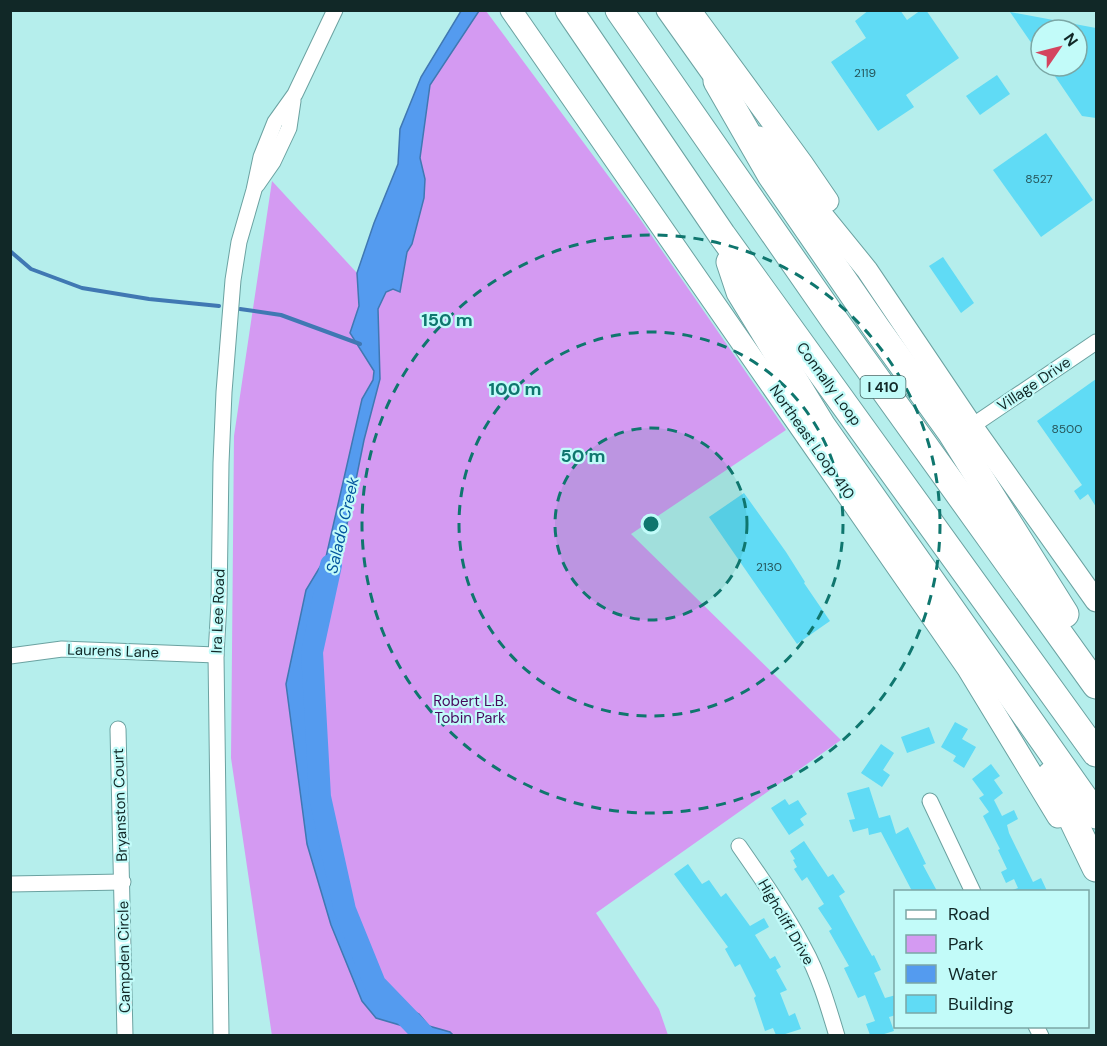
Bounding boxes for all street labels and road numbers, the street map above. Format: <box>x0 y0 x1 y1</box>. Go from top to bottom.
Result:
street label: Connally Loop <box>792 338 866 430</box>
street label: Village Drive <box>993 352 1075 416</box>
road number: I 410 <box>860 376 906 398</box>
street label: Northeast Loop 410 <box>765 381 859 503</box>
street label: Ira Lee Road <box>207 568 229 654</box>
street label: Laurens Lane <box>67 639 159 663</box>
street label: Bryanston Court <box>108 748 132 862</box>
street label: Highcliff Drive <box>753 875 819 969</box>
street label: Campden Circle <box>113 901 135 1013</box>

